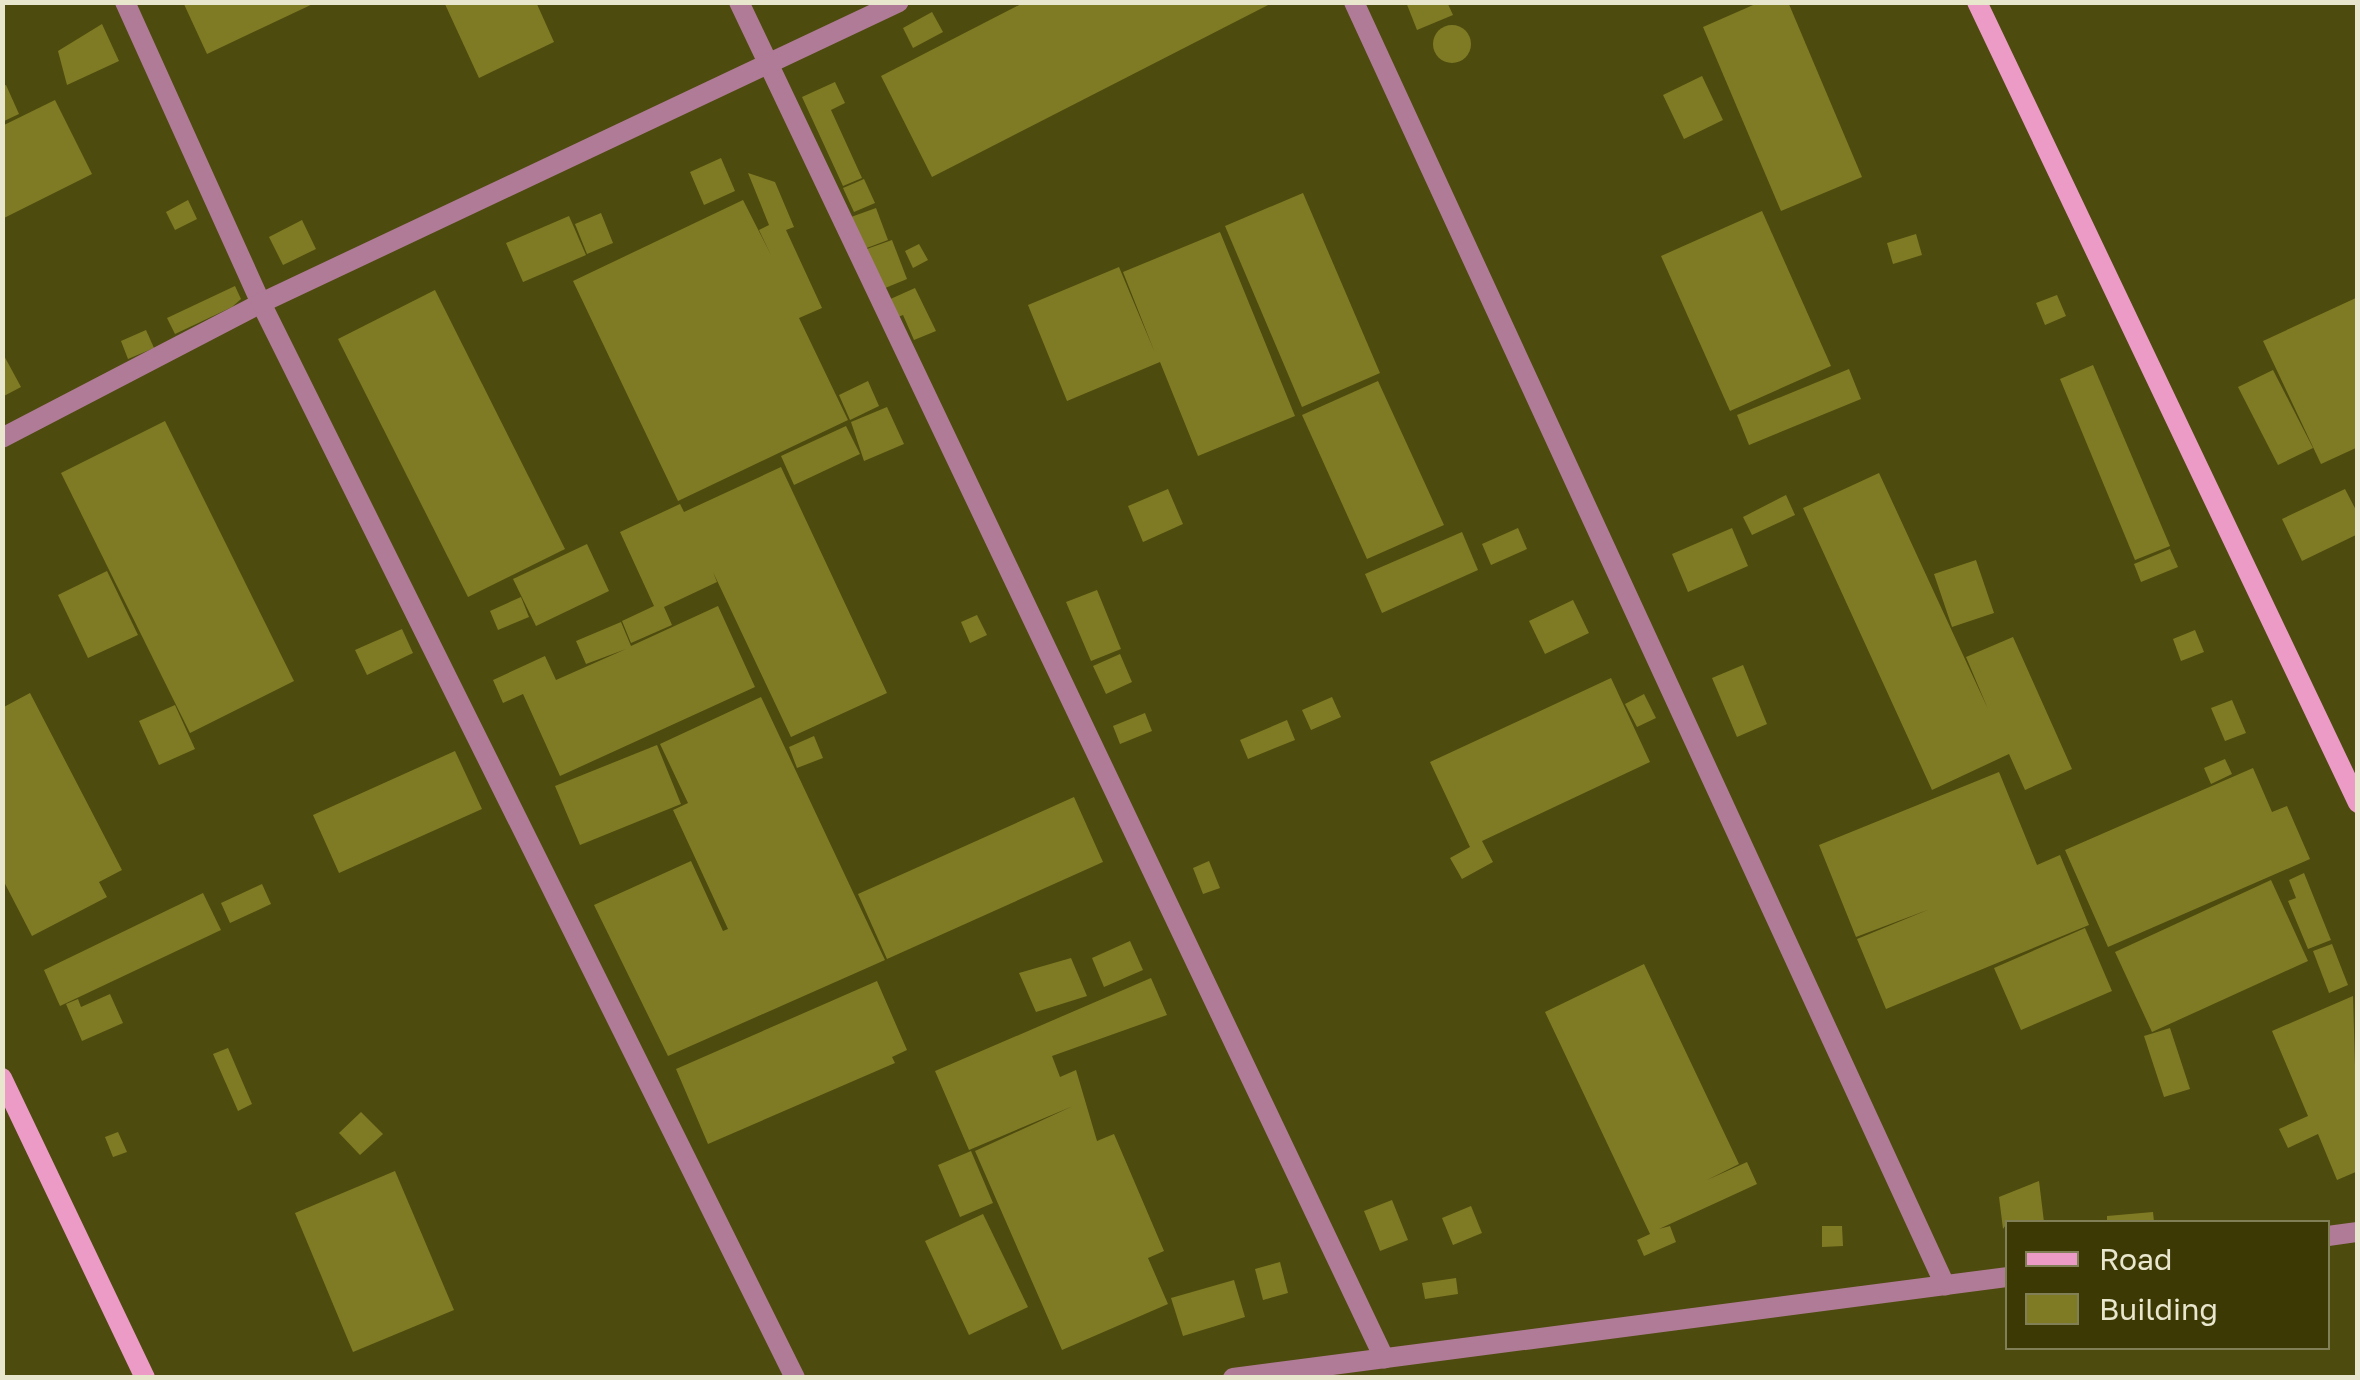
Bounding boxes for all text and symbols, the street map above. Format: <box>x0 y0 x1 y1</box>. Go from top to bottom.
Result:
legend <box>2005 1220 2330 1350</box>
text: Road <box>2099 1241 2173 1277</box>
text: Building <box>2099 1291 2218 1327</box>

